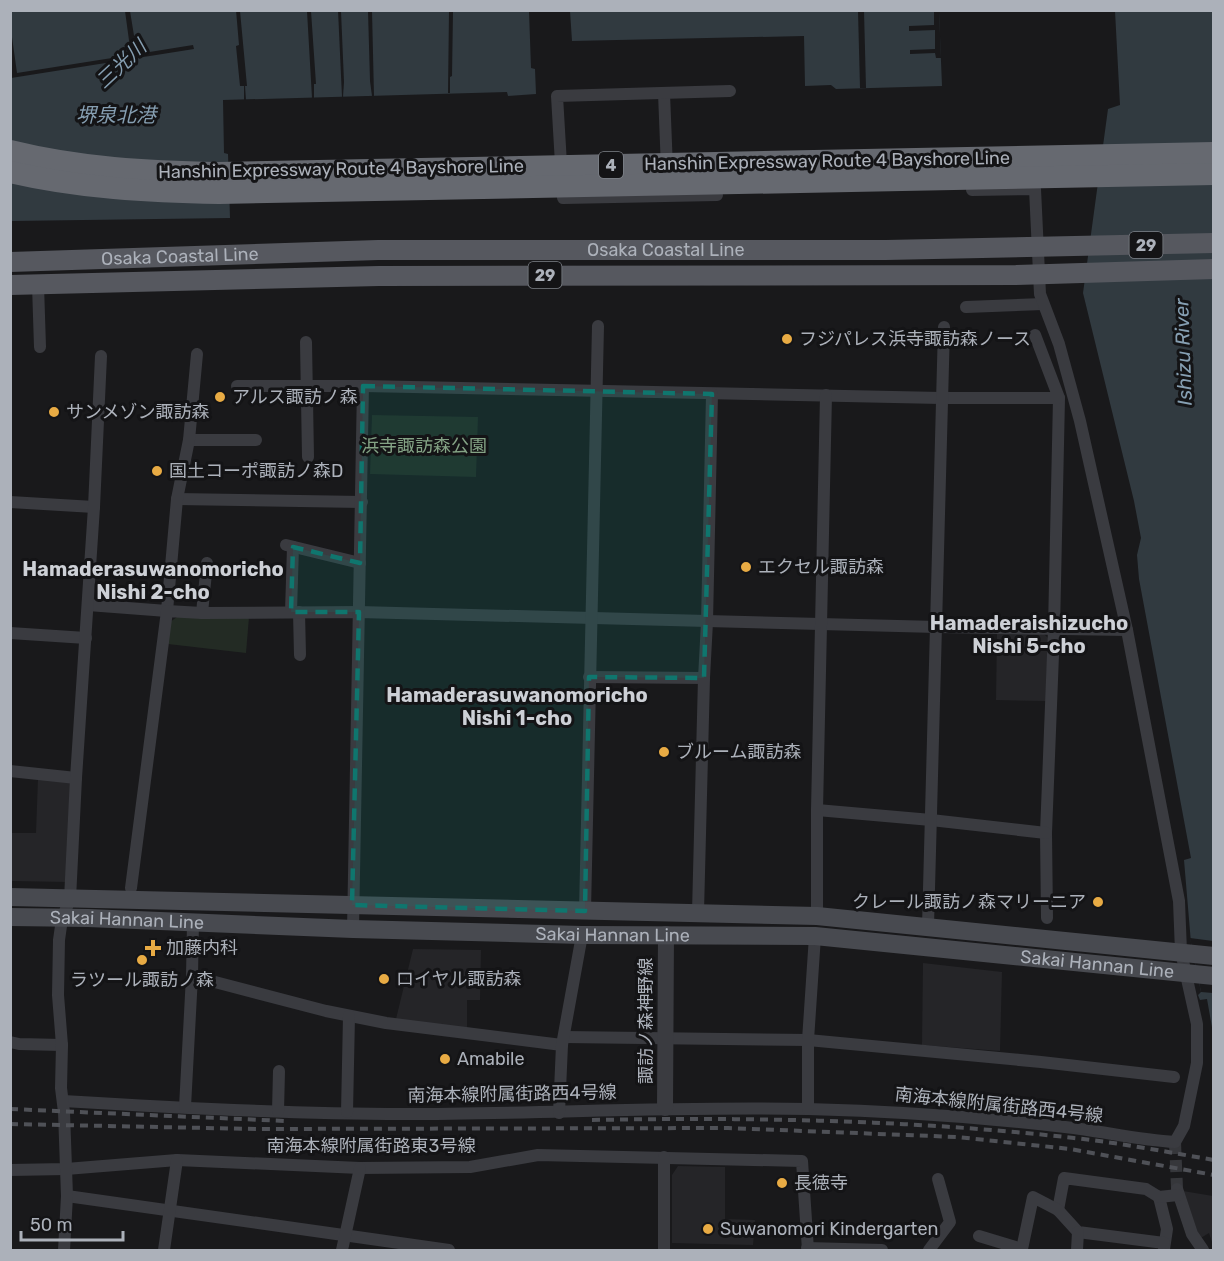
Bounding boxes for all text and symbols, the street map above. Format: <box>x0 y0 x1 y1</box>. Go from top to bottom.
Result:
water label: 三光川 <box>91 33 153 93</box>
water label: 堺泉北港 <box>76 103 159 127</box>
street label: Hanshin Expressway Route 4 Bayshore Line <box>644 147 1010 175</box>
road number: 4 <box>599 152 623 178</box>
street label: Hanshin Expressway Route 4 Bayshore Line <box>158 155 524 183</box>
road number: 29 <box>1130 232 1162 258</box>
street label: Osaka Coastal Line <box>587 239 745 261</box>
street label: Osaka Coastal Line <box>101 243 259 270</box>
road number: 29 <box>528 262 562 288</box>
water label: Ishizu River <box>1169 297 1197 406</box>
place label: フジパレス浜寺諏訪森ノース <box>799 328 1031 350</box>
marker: フジパレス浜寺諏訪森ノース <box>780 332 794 346</box>
place label: アルス諏訪ノ森 <box>232 386 358 408</box>
marker: アルス諏訪ノ森 <box>213 390 227 404</box>
place label: サンメゾン諏訪森 <box>66 401 209 423</box>
marker: サンメゾン諏訪森 <box>47 405 61 419</box>
park label: 浜寺諏訪森公園 <box>361 435 487 457</box>
place label: 国土コーポ諏訪ノ森D <box>169 460 343 482</box>
marker: 国土コーポ諏訪ノ森D <box>150 464 164 478</box>
place label: エクセル諏訪森 <box>758 556 884 578</box>
district label: Hamaderasuwanomoricho Nishi 2-cho <box>22 557 284 604</box>
marker: エクセル諏訪森 <box>739 560 753 574</box>
district label: Hamaderaishizucho Nishi 5-cho <box>930 611 1128 658</box>
district label: Hamaderasuwanomoricho Nishi 1-cho <box>386 683 648 730</box>
place label: ブルーム諏訪森 <box>676 741 801 763</box>
marker: ブルーム諏訪森 <box>657 745 671 759</box>
place label: クレール諏訪ノ森マリーニア <box>852 891 1086 913</box>
marker: クレール諏訪ノ森マリーニア <box>1091 895 1105 909</box>
street label: Sakai Hannan Line <box>50 907 205 934</box>
street label: Sakai Hannan Line <box>535 923 690 946</box>
place label: 加藤内科 <box>166 937 238 959</box>
marker: 加藤内科 <box>144 939 162 957</box>
street label: Sakai Hannan Line <box>1019 946 1175 983</box>
marker: ラツール諏訪ノ森 <box>135 953 149 967</box>
street label: 諏訪ノ森神野線 <box>635 958 657 1084</box>
place label: ロイヤル諏訪森 <box>396 968 521 990</box>
place label: ラツール諏訪ノ森 <box>70 969 214 991</box>
marker: ロイヤル諏訪森 <box>377 972 391 986</box>
place label: Amabile <box>457 1048 525 1070</box>
marker: Amabile <box>438 1052 452 1066</box>
street label: 南海本線附属街路西4号線 <box>407 1081 617 1107</box>
street label: 南海本線附属街路西4号線 <box>894 1083 1104 1127</box>
street label: 南海本線附属街路東3号線 <box>267 1135 475 1157</box>
place label: 長徳寺 <box>794 1172 848 1194</box>
marker: 長徳寺 <box>775 1176 789 1190</box>
scale bar <box>21 1204 123 1242</box>
text: 50 m <box>30 1214 73 1236</box>
place label: Suwanomori Kindergarten <box>720 1218 938 1240</box>
marker: Suwanomori Kindergarten <box>701 1222 715 1236</box>

